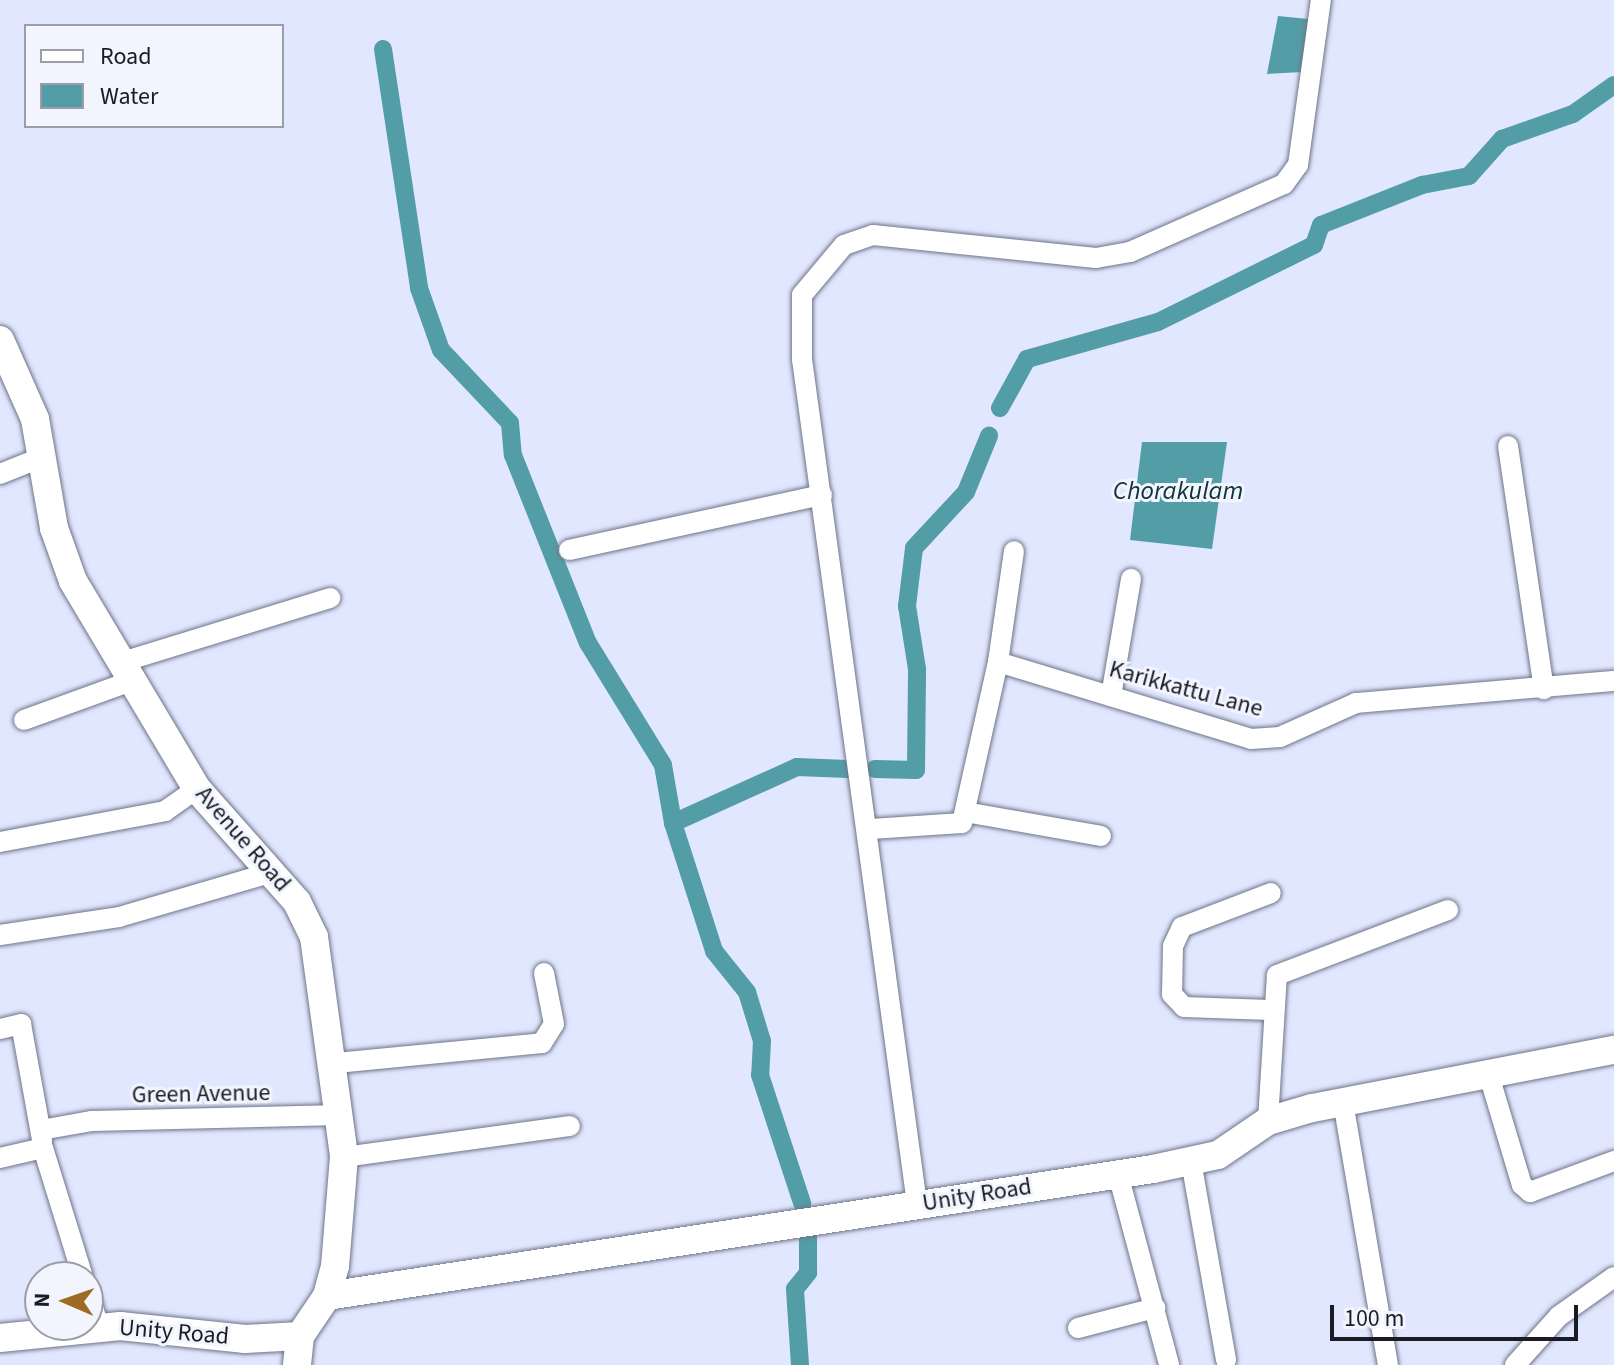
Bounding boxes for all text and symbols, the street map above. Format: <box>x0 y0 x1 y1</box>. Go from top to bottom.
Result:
legend <box>24 24 284 128</box>
text: Road <box>100 39 152 74</box>
text: Water <box>100 79 158 114</box>
water label: Chorakulam <box>1113 475 1243 507</box>
street label: Karikkattu Lane <box>1106 655 1266 723</box>
street label: Avenue Road <box>189 780 297 898</box>
street label: Green Avenue <box>131 1078 271 1110</box>
street label: Unity Road <box>920 1172 1034 1218</box>
north arrow <box>24 1261 104 1341</box>
scale bar <box>1334 1289 1582 1339</box>
text: N <box>26 1292 58 1308</box>
text: 100 m <box>1344 1301 1404 1336</box>
street label: Unity Road <box>118 1313 230 1351</box>

